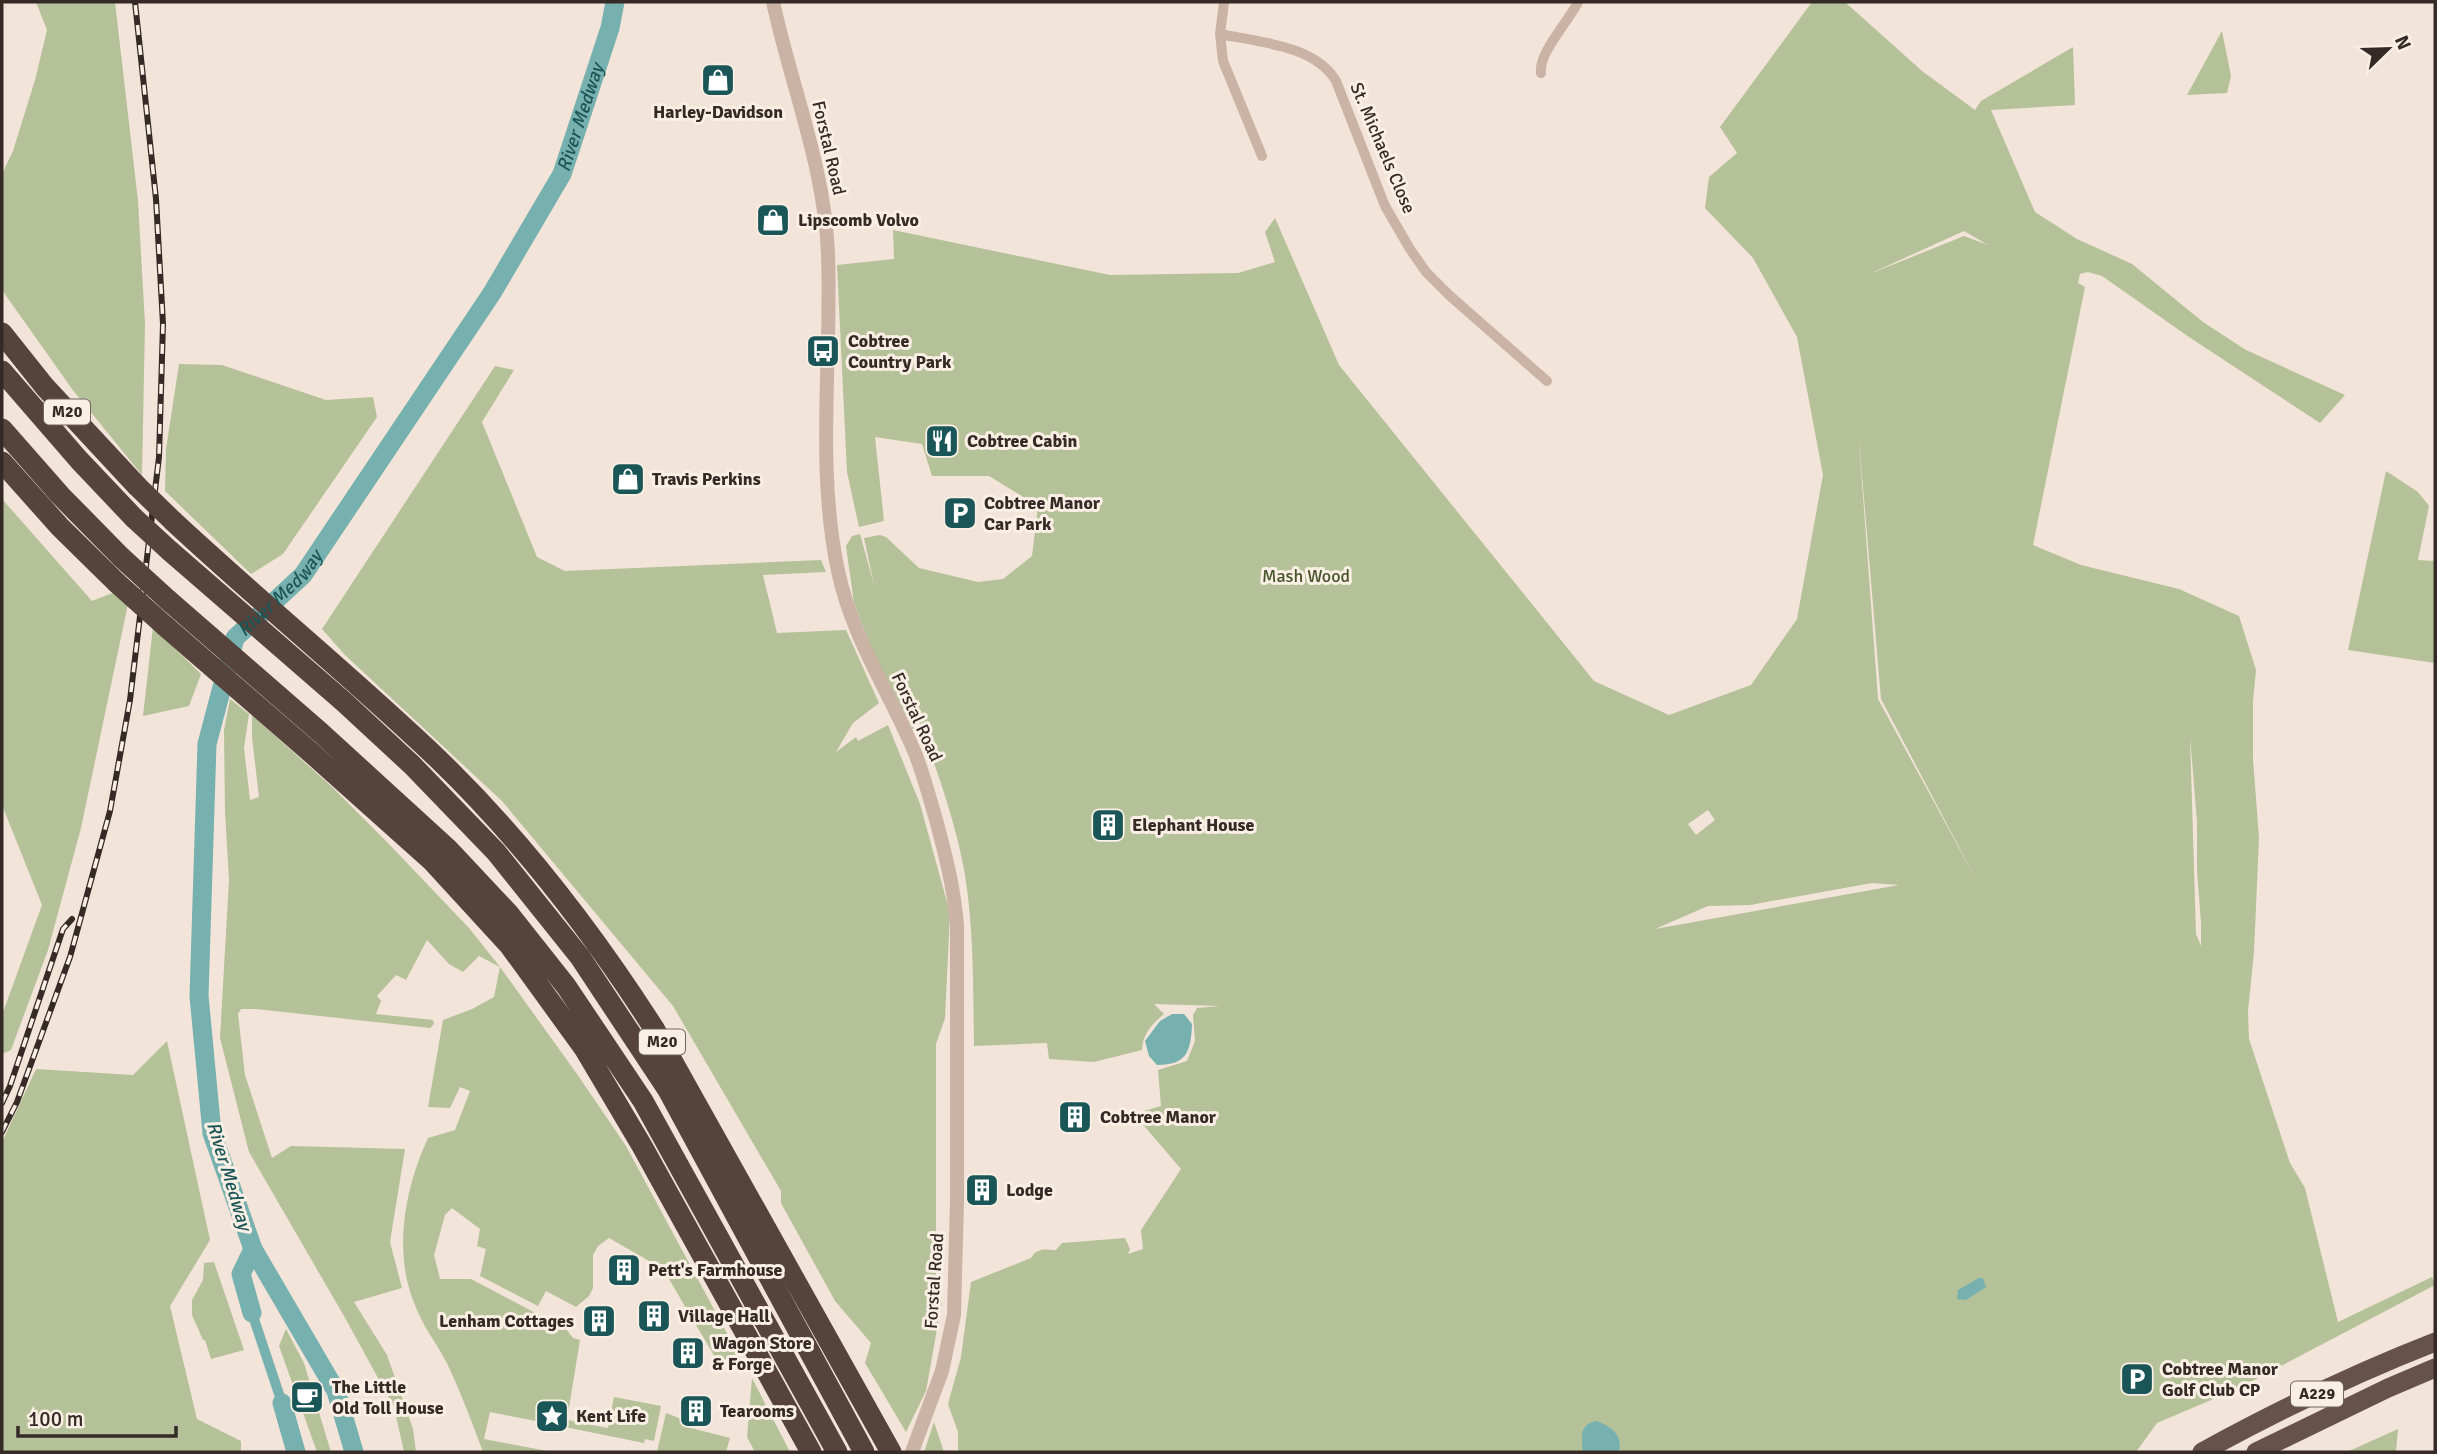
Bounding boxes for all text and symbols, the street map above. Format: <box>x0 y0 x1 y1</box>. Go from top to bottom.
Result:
north arrow <box>2353 14 2423 84</box>
text: N <box>2389 32 2416 54</box>
water label: River Medway <box>552 59 610 175</box>
shop icon: Harley-Davidson <box>699 61 737 99</box>
street label: St. Michaels Close <box>1346 79 1420 217</box>
street label: Forstal Road <box>807 99 851 197</box>
place label: Harley-Davidson <box>653 101 783 123</box>
shop icon: Lipscomb Volvo <box>754 201 792 239</box>
place label: Lipscomb Volvo <box>798 209 919 231</box>
place label: Cobtree Country Park <box>848 330 952 373</box>
bus stop icon: Cobtree Country Park <box>804 332 842 370</box>
road number: M20 <box>44 400 90 424</box>
restaurant icon: Cobtree Cabin <box>923 422 961 460</box>
place label: Cobtree Cabin <box>967 430 1078 452</box>
shop icon: Travis Perkins <box>609 460 647 498</box>
place label: Travis Perkins <box>652 468 761 490</box>
place label: Cobtree Manor Car Park <box>984 492 1101 535</box>
parking icon: Cobtree Manor Car Park <box>941 494 979 532</box>
water label: River Medway <box>232 544 329 642</box>
park label: Mash Wood <box>1262 565 1350 587</box>
street label: Forstal Road <box>887 669 947 765</box>
building icon: Elephant House <box>1089 806 1127 844</box>
place label: Elephant House <box>1132 814 1255 836</box>
road number: M20 <box>639 1030 685 1054</box>
building icon: Cobtree Manor <box>1056 1098 1094 1136</box>
place label: Cobtree Manor <box>1100 1106 1217 1128</box>
water label: River Medway <box>201 1119 257 1235</box>
building icon: Lodge <box>963 1171 1001 1209</box>
place label: Lodge <box>1006 1179 1053 1201</box>
street label: Forstal Road <box>920 1232 948 1330</box>
building icon: Pett's Farmhouse <box>605 1251 643 1289</box>
place label: Pett's Farmhouse <box>648 1259 783 1281</box>
building icon: Village Hall <box>635 1297 673 1335</box>
building icon: Lenham Cottages <box>580 1302 618 1340</box>
place label: Village Hall <box>678 1305 770 1327</box>
place label: Lenham Cottages <box>439 1310 574 1332</box>
place label: Wagon Store & Forge <box>712 1332 812 1375</box>
building icon: Wagon Store & Forge <box>669 1334 707 1372</box>
place label: Cobtree Manor Golf Club CP <box>2162 1358 2279 1401</box>
parking icon: Cobtree Manor Golf Club CP <box>2118 1360 2156 1398</box>
place label: The Little Old Toll House <box>332 1376 444 1419</box>
cafe icon: The Little Old Toll House <box>288 1378 326 1416</box>
road number: A229 <box>2291 1382 2343 1406</box>
building icon: Tearooms <box>677 1392 715 1430</box>
scale bar <box>18 1394 175 1438</box>
place icon: Kent Life <box>533 1397 571 1435</box>
place label: Tearooms <box>720 1400 794 1422</box>
place label: Kent Life <box>576 1405 646 1427</box>
text: 100 m <box>28 1406 83 1432</box>

